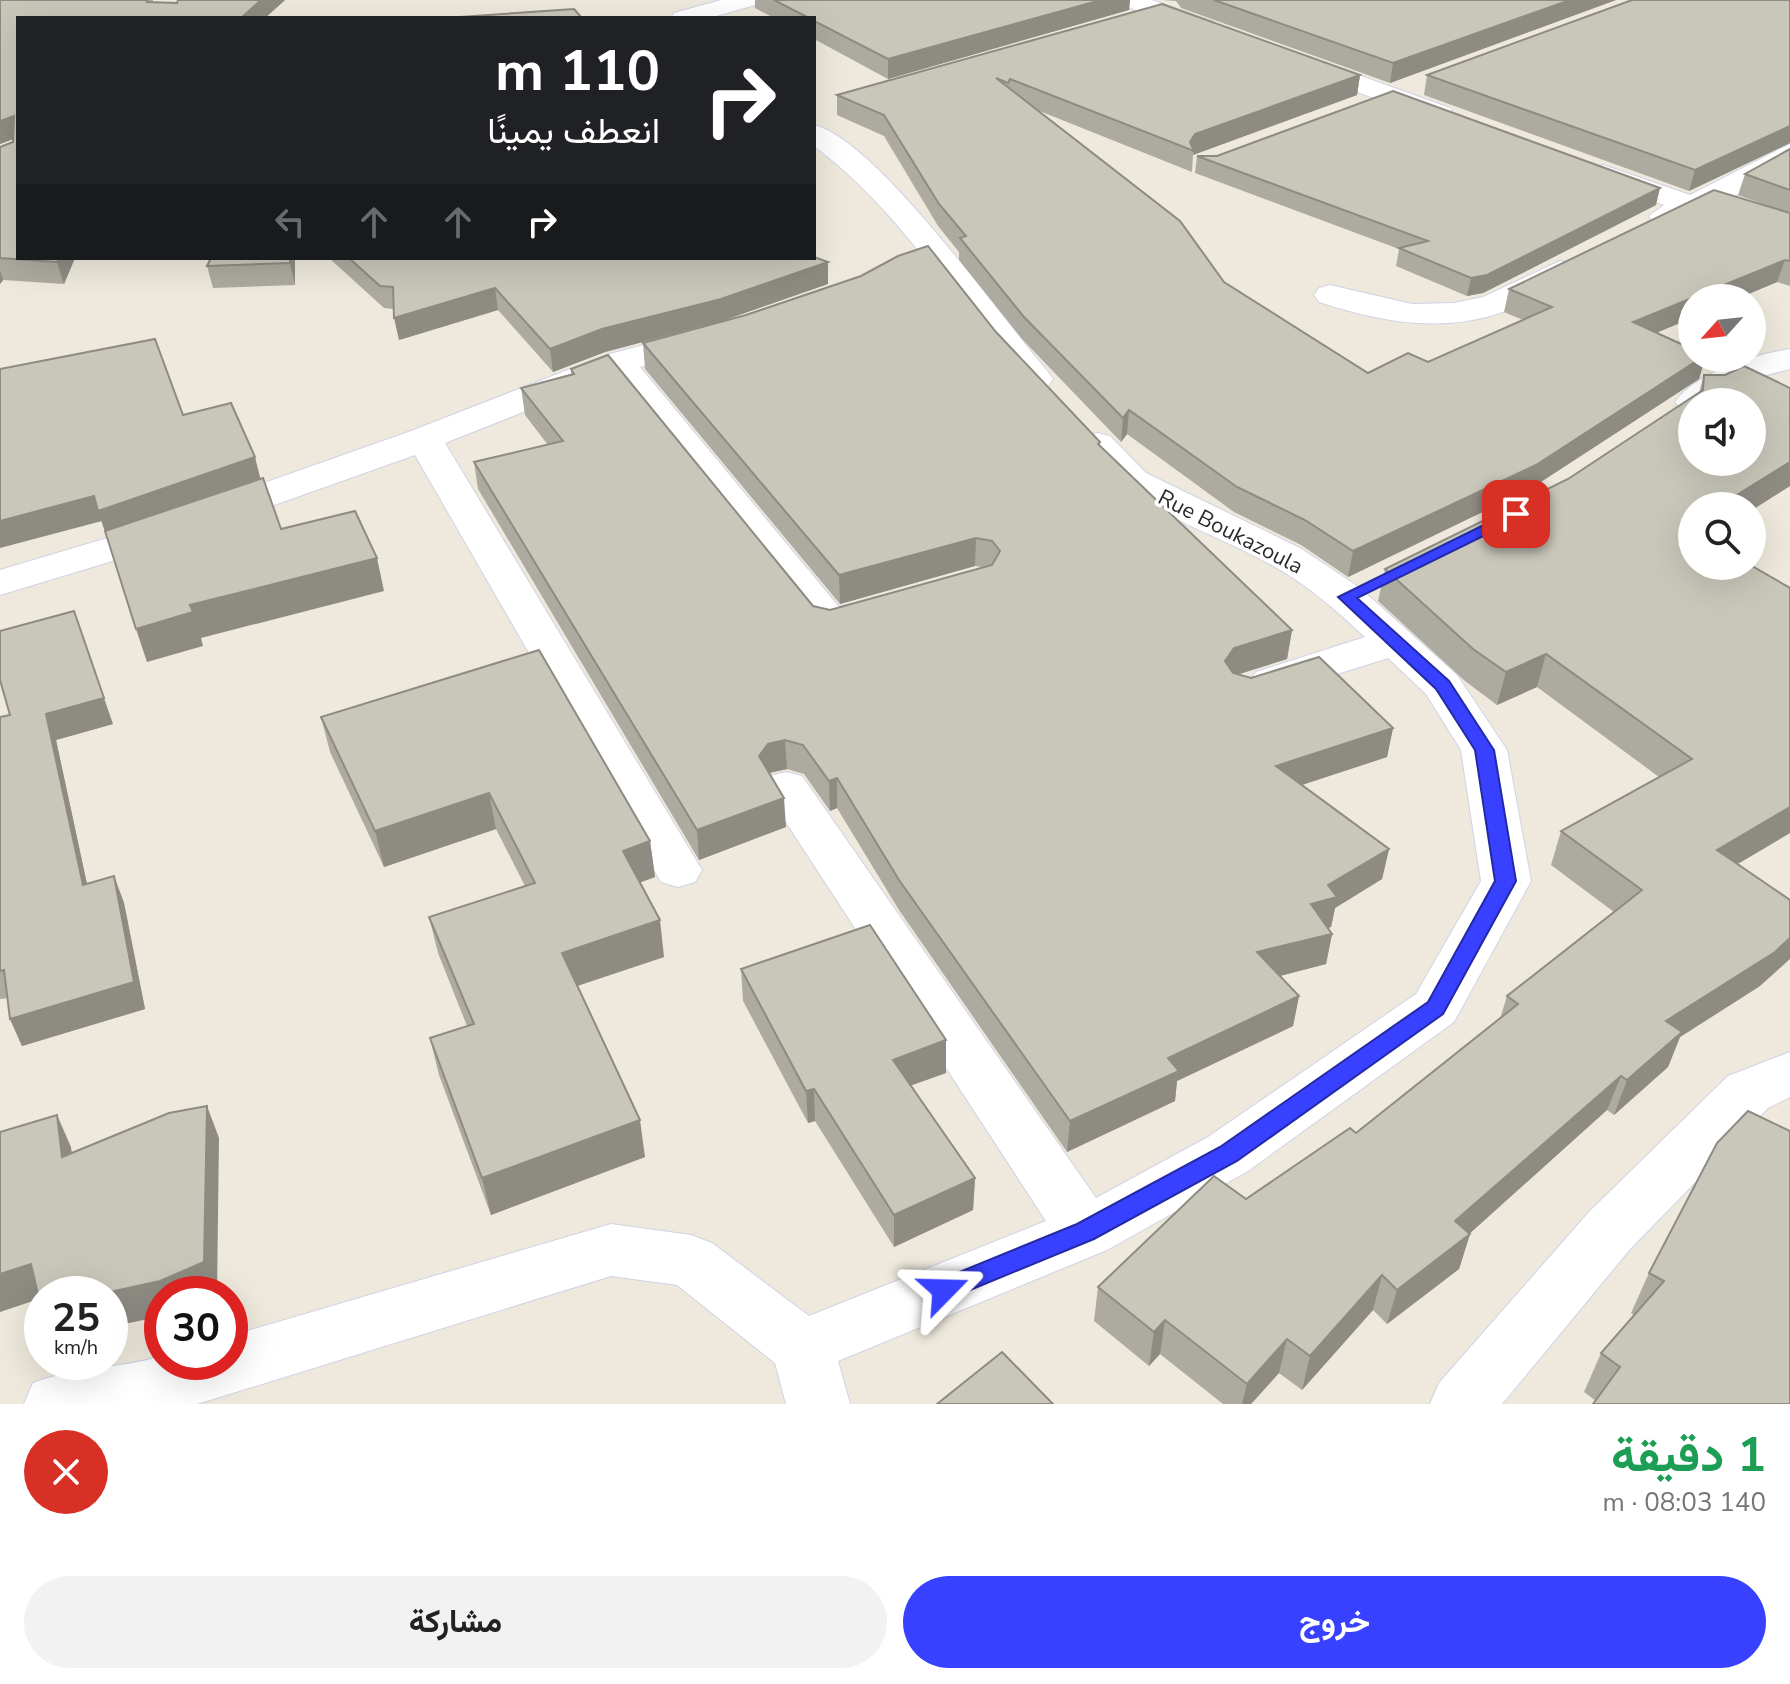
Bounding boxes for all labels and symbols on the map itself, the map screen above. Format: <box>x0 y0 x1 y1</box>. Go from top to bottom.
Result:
north arrow <box>1678 284 1766 372</box>
pin <box>1482 480 1550 548</box>
street label: Rue Boukazoula <box>1153 482 1308 581</box>
position arrow <box>902 1248 986 1332</box>
speed limit sign: 30 <box>144 1276 248 1380</box>

